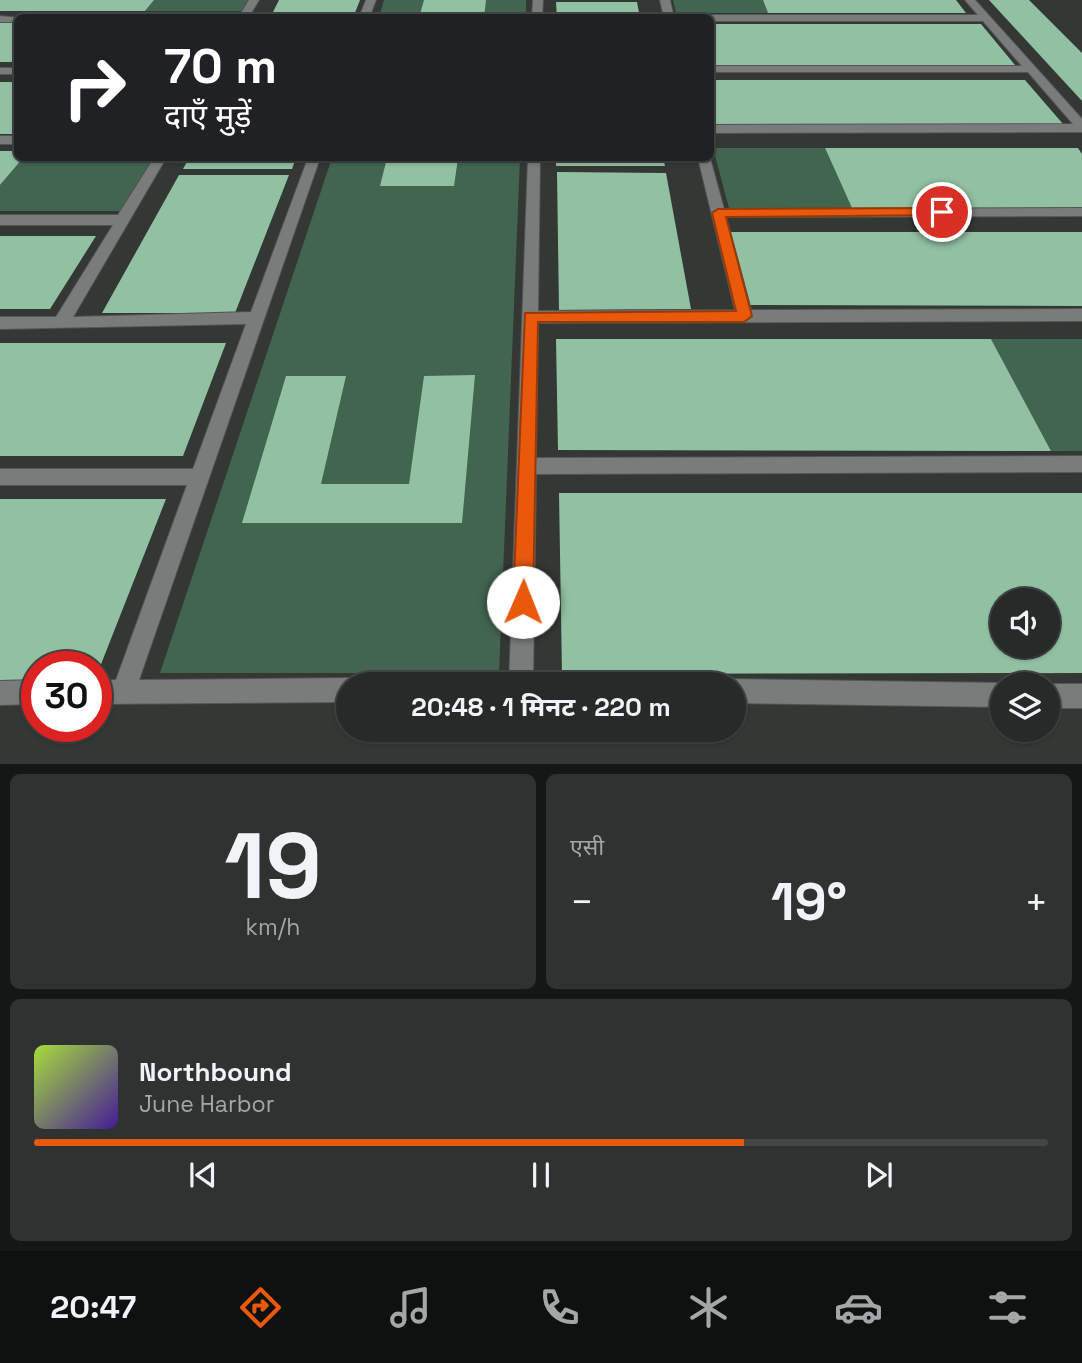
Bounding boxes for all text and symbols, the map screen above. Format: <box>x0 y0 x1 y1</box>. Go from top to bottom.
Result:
text: 70 m <box>164 35 277 97</box>
icon: right <box>49 42 140 133</box>
text: दाएँ मुड़ें <box>164 96 251 136</box>
pin <box>912 182 972 242</box>
icon: arrive <box>923 193 961 231</box>
position arrow <box>486 565 560 639</box>
map controls <box>990 588 1060 742</box>
button: sound <box>990 588 1060 658</box>
speed limit sign: 30 <box>21 651 112 742</box>
button: layers <box>990 672 1060 742</box>
text: 20:48 · 1 मिनट · 220 m <box>411 690 671 724</box>
text: 19 <box>224 808 322 925</box>
text: एसी <box>570 832 604 862</box>
text: 19° <box>771 869 847 935</box>
text: − <box>570 878 594 926</box>
text: + <box>1024 878 1048 926</box>
text: km/h <box>246 912 300 942</box>
text: Northbound <box>139 1055 292 1089</box>
text: June Harbor <box>139 1089 274 1119</box>
icon: previous <box>184 1156 222 1194</box>
icon: pause <box>522 1156 560 1194</box>
icon: next <box>860 1156 898 1194</box>
icon: directions <box>236 1283 285 1332</box>
icon: music <box>386 1283 435 1332</box>
icon: phone <box>535 1283 584 1332</box>
icon: climate <box>684 1283 733 1332</box>
icon: car <box>834 1283 883 1332</box>
icon: filters <box>983 1283 1032 1332</box>
text: 20:47 <box>50 1287 136 1327</box>

